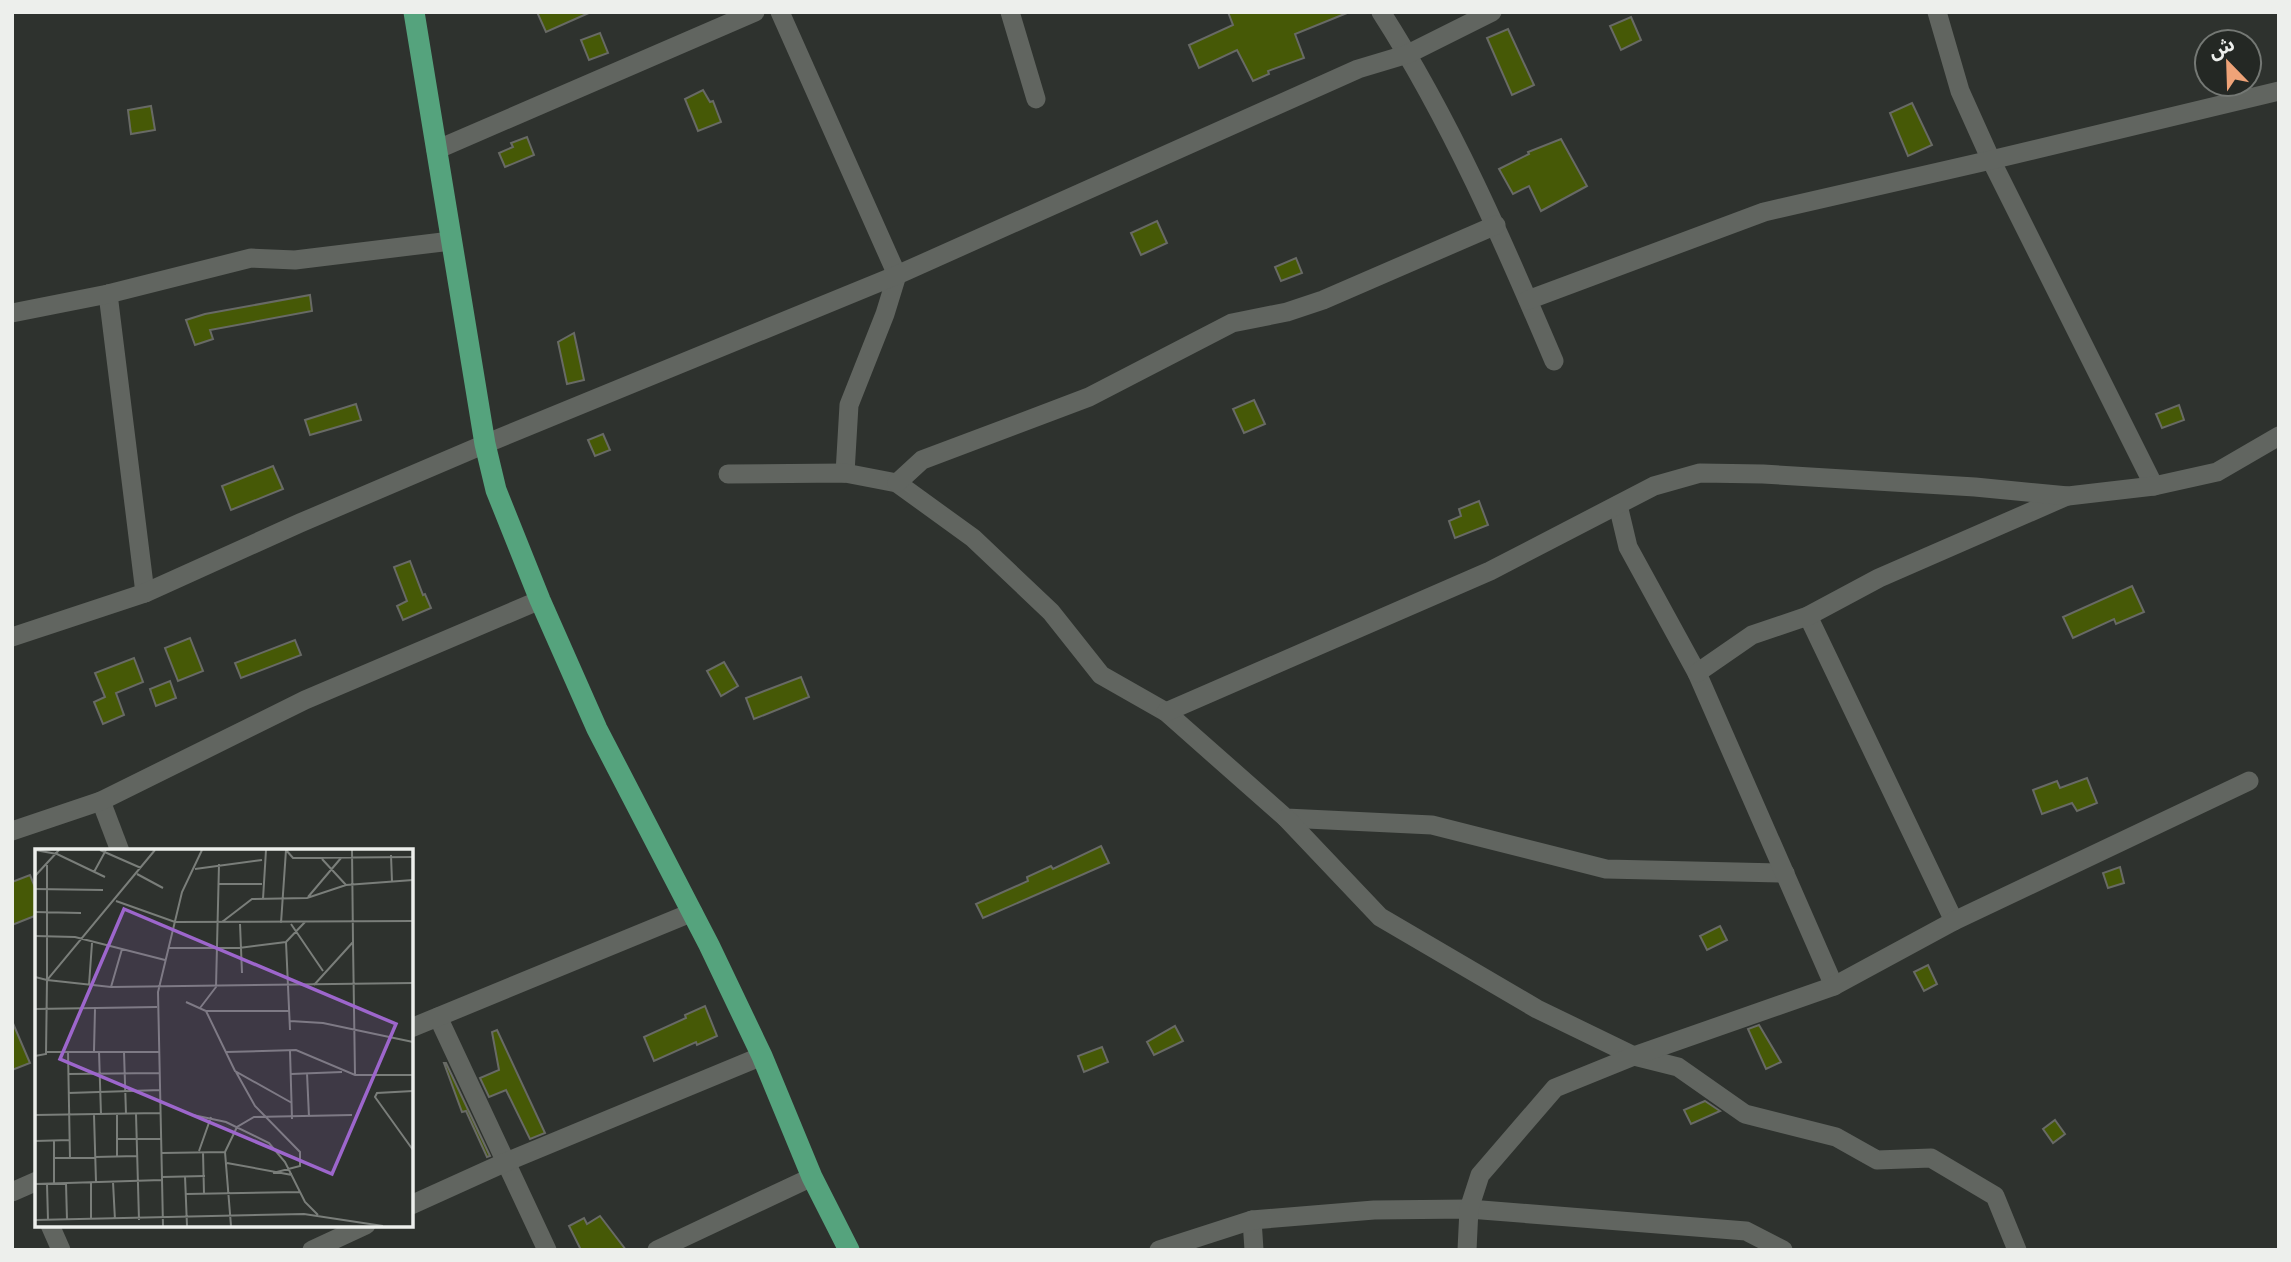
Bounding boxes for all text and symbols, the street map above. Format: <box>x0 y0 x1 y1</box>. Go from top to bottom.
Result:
north arrow <box>2193 28 2263 98</box>
text: ش <box>2205 31 2238 63</box>
inset map <box>35 849 413 1227</box>

